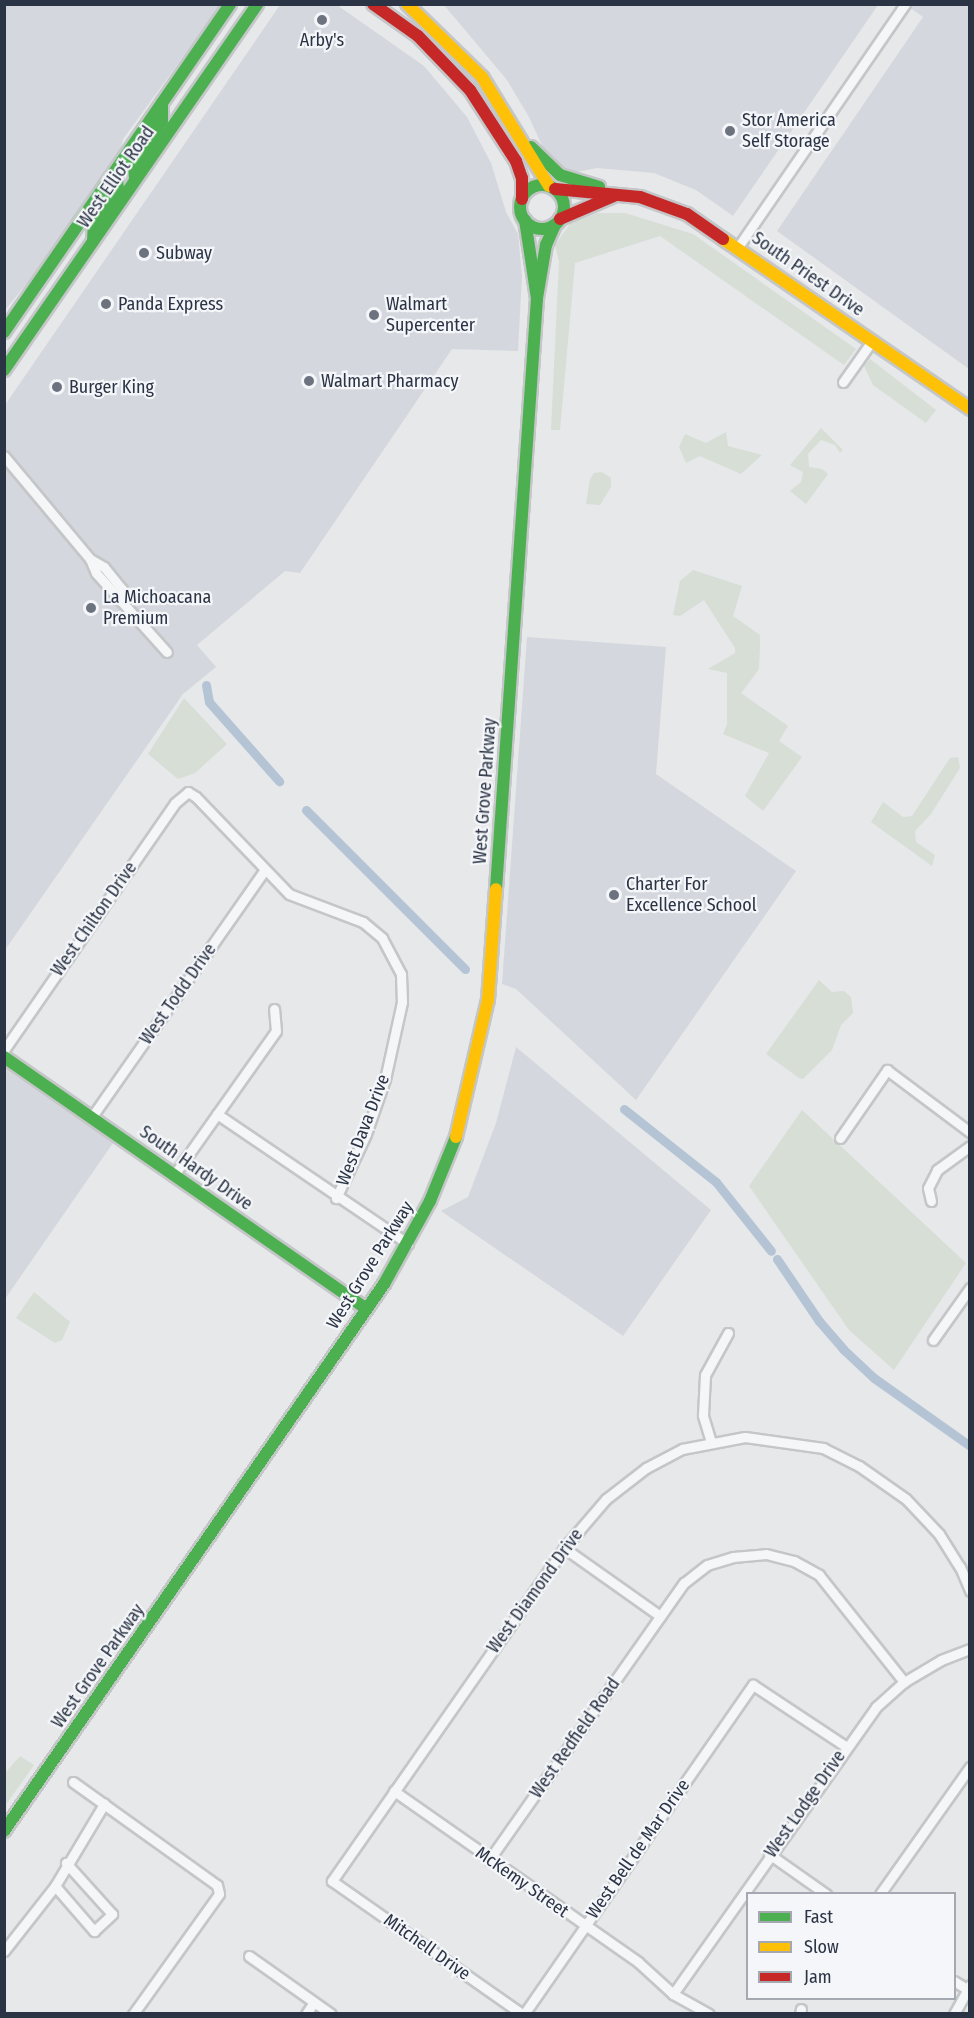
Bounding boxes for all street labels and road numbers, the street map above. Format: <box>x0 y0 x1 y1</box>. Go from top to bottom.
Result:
street label: West Elliot Road <box>73 122 159 232</box>
street label: South Priest Drive <box>748 227 868 321</box>
street label: West Grove Parkway <box>469 717 501 865</box>
street label: West Chilton Drive <box>47 858 141 980</box>
street label: West Todd Drive <box>135 939 221 1049</box>
street label: West Dava Drive <box>332 1071 394 1189</box>
street label: South Hardy Drive <box>135 1121 257 1215</box>
street label: West Grove Parkway <box>322 1197 418 1333</box>
street label: West Diamond Drive <box>483 1525 587 1657</box>
street label: West Grove Parkway <box>47 1600 149 1732</box>
street label: West Redfield Road <box>525 1674 625 1802</box>
street label: West Lodge Drive <box>760 1746 850 1862</box>
street label: West Bell de Mar Drive <box>582 1775 694 1923</box>
street label: McKemy Street <box>471 1842 573 1922</box>
street label: Mitchell Drive <box>379 1909 475 1985</box>

